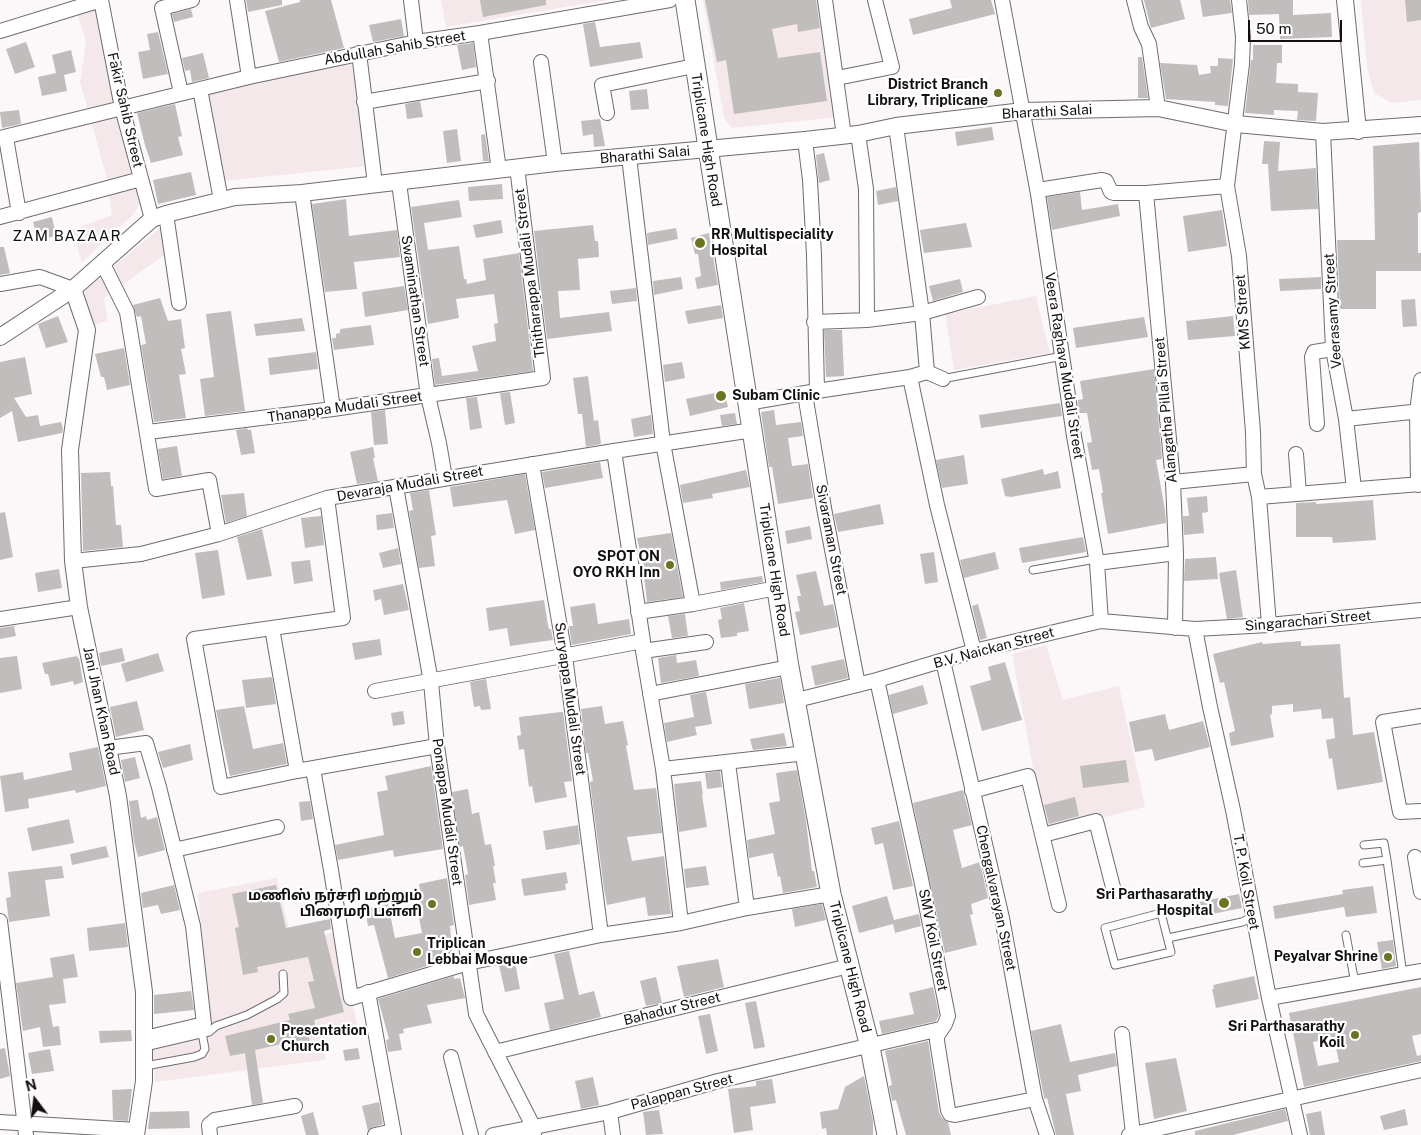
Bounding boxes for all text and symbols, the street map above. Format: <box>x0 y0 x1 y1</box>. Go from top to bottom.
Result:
scale bar <box>1251 10 1345 42</box>
text: 50 m <box>1256 20 1291 37</box>
street label: Abdullah Sahib Street <box>323 27 467 69</box>
street label: Fakir Sahib Street <box>104 51 146 169</box>
street label: Triplicane High Road <box>687 72 725 208</box>
place label: District Branch Library, Triplicane <box>867 77 988 110</box>
marker: District Branch Library, Triplicane <box>992 87 1004 99</box>
street label: Bharathi Salai <box>1001 101 1093 123</box>
street label: Bharathi Salai <box>599 143 691 167</box>
street label: Thitharappa Mudali Street <box>511 187 549 359</box>
district label: ZAM BAZAAR <box>11 227 123 245</box>
place label: RR Multispeciality Hospital <box>711 227 834 260</box>
street label: Swaminathan Street <box>397 234 433 368</box>
marker: RR Multispeciality Hospital <box>693 236 707 250</box>
street label: Veerasamy Street <box>1321 253 1345 369</box>
street label: Veera Raghava Mudali Street <box>1041 271 1087 461</box>
street label: KMS Street <box>1232 274 1254 350</box>
street label: Alangatha Pillai Street <box>1151 336 1181 484</box>
street label: Thanappa Mudali Street <box>267 388 423 426</box>
place label: Subam Clinic <box>732 388 820 404</box>
marker: Subam Clinic <box>714 389 728 403</box>
street label: Devaraja Mudali Street <box>335 463 485 505</box>
street label: Sivaraman Street <box>812 483 850 597</box>
street label: Triplicane High Road <box>755 502 793 638</box>
place label: SPOT ON OYO RKH Inn <box>573 549 660 582</box>
marker: SPOT ON OYO RKH Inn <box>664 559 676 571</box>
street label: Singarachari Street <box>1244 607 1372 635</box>
street label: Suryappa Mudali Street <box>551 621 589 777</box>
street label: B.V. Naickan Street <box>932 624 1056 672</box>
street label: Jani Jhan Khan Road <box>79 645 123 777</box>
street label: Ponappa Mudali Street <box>428 737 466 887</box>
street label: Chengalvarayan Street <box>972 824 1020 972</box>
street label: T. P. Koil Street <box>1229 833 1263 931</box>
street label: SMV Koil Street <box>915 887 951 993</box>
place label: Sri Parthasarathy Hospital <box>1096 887 1213 920</box>
place label: மணிஸ் நர்சரி மற்றும் பிரைமரி பள்ளி <box>248 888 422 920</box>
marker: Sri Parthasarathy Hospital <box>1217 896 1231 910</box>
marker: மணிஸ் நர்சரி மற்றும் பிரைமரி பள்ளி <box>426 898 438 910</box>
street label: Triplicane High Road <box>826 899 874 1035</box>
place label: Triplican Lebbai Mosque <box>427 936 528 969</box>
marker: Triplican Lebbai Mosque <box>411 946 423 958</box>
place label: Peyalvar Shrine <box>1274 949 1378 965</box>
marker: Peyalvar Shrine <box>1382 951 1394 963</box>
street label: Bahadur Street <box>622 989 722 1029</box>
place label: Sri Parthasarathy Koil <box>1228 1019 1345 1052</box>
place label: Presentation Church <box>281 1023 367 1056</box>
marker: Sri Parthasarathy Koil <box>1349 1029 1361 1041</box>
marker: Presentation Church <box>265 1033 277 1045</box>
street label: Palappan Street <box>629 1070 735 1114</box>
north arrow <box>10 1075 60 1125</box>
text: N <box>24 1076 38 1095</box>

